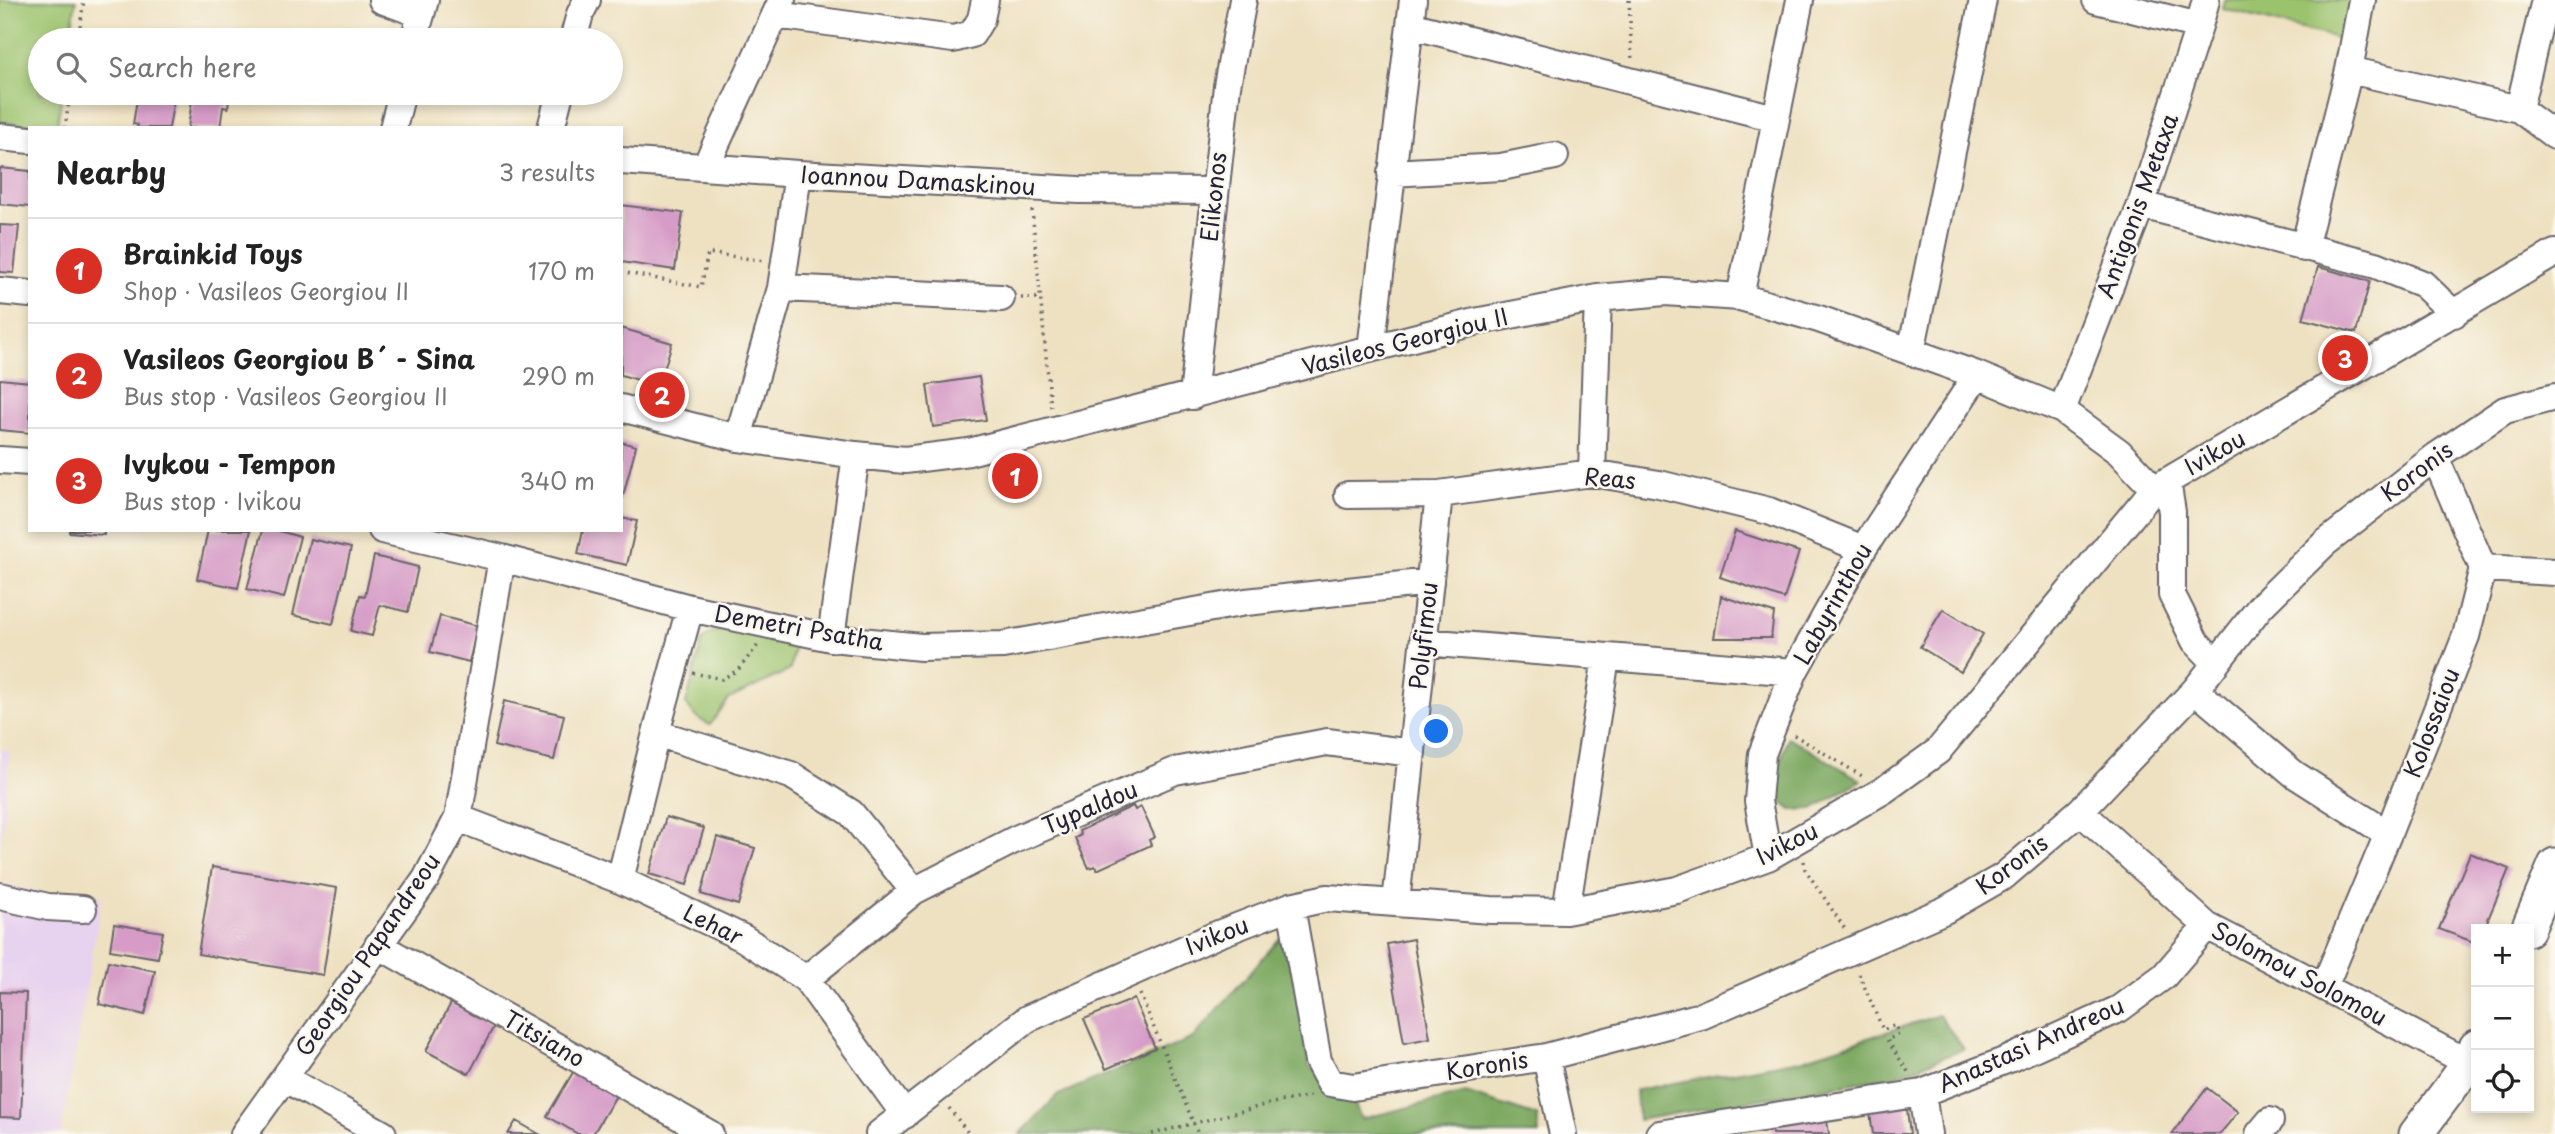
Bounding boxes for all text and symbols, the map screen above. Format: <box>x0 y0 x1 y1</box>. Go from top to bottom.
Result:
search box <box>28 28 623 105</box>
text: Search here <box>108 47 257 86</box>
icon: search <box>52 48 90 86</box>
street label: Antigonis Metaxa <box>2087 108 2186 303</box>
text: Nearby <box>56 149 166 194</box>
street label: Elikonos <box>1190 150 1235 243</box>
text: 3 results <box>499 154 595 189</box>
street label: Ioannou Damaskinou <box>800 156 1037 203</box>
text: Brainkid Toys <box>123 234 303 273</box>
text: 1 <box>74 253 85 288</box>
text: 170 m <box>528 253 595 288</box>
text: Shop · Vasileos Georgiou II <box>123 273 409 308</box>
street label: Vasileos Georgiou II <box>1298 298 1511 383</box>
pin: 3 <box>2322 332 2368 384</box>
text: Vasileos Georgiou B´ - Sina <box>123 339 475 378</box>
text: 2 <box>71 358 87 393</box>
text: 290 m <box>522 358 595 393</box>
pin: 2 <box>639 369 685 421</box>
text: Bus stop · Vasileos Georgiou II <box>123 378 448 413</box>
street label: Ivikou <box>2177 420 2251 483</box>
street label: Koronis <box>2372 432 2460 510</box>
text: Ivykou - Tempon <box>123 444 336 483</box>
pin: 1 <box>992 450 1038 502</box>
street label: Reas <box>1583 458 1637 497</box>
text: 3 <box>71 463 87 498</box>
text: 340 m <box>520 463 595 498</box>
text: Bus stop · Ivikou <box>123 483 302 518</box>
street label: Labyrinthou <box>1784 536 1880 671</box>
street label: Polyfimou <box>1399 580 1446 692</box>
street label: Demetri Psatha <box>712 594 887 659</box>
street label: Kolossaiou <box>2394 662 2468 782</box>
your location <box>1419 714 1453 748</box>
street label: Typaldou <box>1036 771 1143 842</box>
street label: Ivikou <box>1749 812 1823 873</box>
street label: Koronis <box>1967 825 2055 903</box>
street label: Georgiou Papandreou <box>286 846 448 1063</box>
street label: Lehar <box>678 894 750 953</box>
street label: Ivikou <box>1179 906 1253 963</box>
street label: Solomou Solomou <box>2206 912 2394 1034</box>
map controls <box>2471 924 2534 1113</box>
button: + <box>2471 924 2534 987</box>
street label: Anastasi Andreou <box>1932 987 2129 1100</box>
button: − <box>2471 987 2534 1050</box>
street label: Titsiano <box>497 1000 592 1075</box>
street label: Koronis <box>1443 1041 1530 1088</box>
button: locate <box>2471 1050 2534 1113</box>

